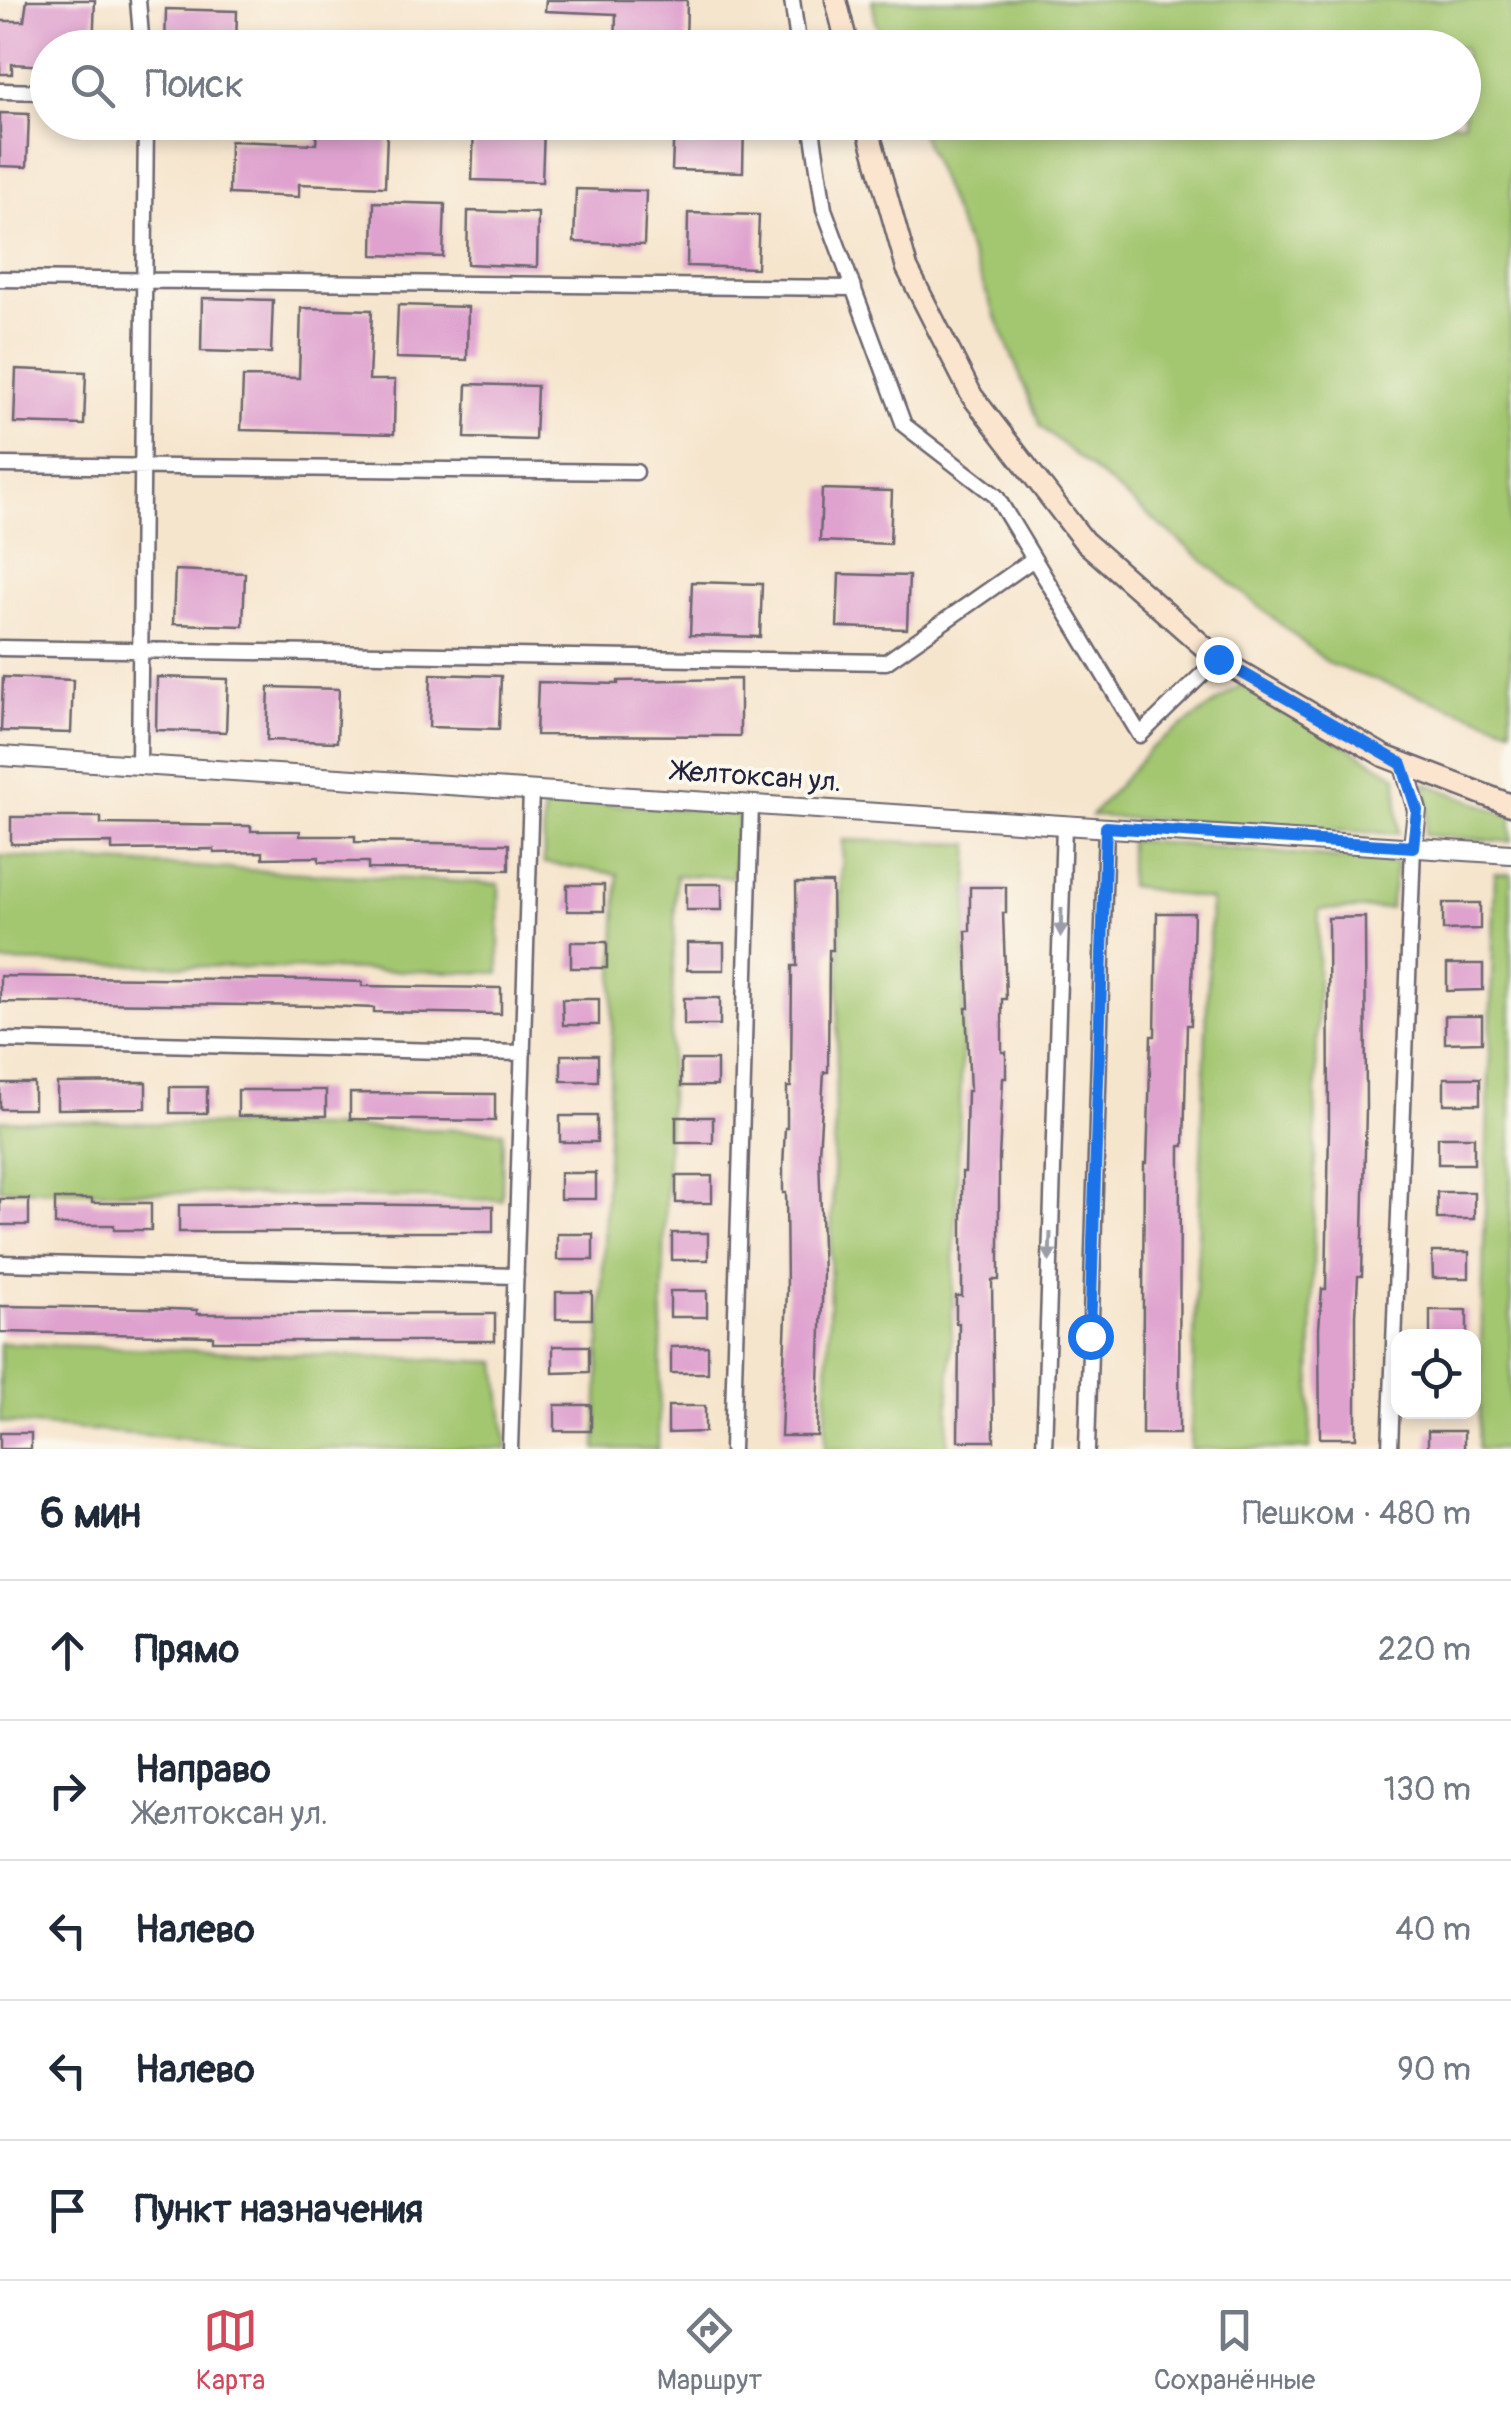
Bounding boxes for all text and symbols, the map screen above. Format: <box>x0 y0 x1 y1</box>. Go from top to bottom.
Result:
search box <box>30 30 1481 140</box>
icon: search <box>65 58 120 113</box>
text: Поиск <box>145 61 244 109</box>
route end <box>1196 637 1242 683</box>
street label: Желтоксан ул. <box>668 753 842 800</box>
one-way arrow <box>1052 907 1068 939</box>
one-way arrow <box>1042 1232 1058 1264</box>
route start <box>1068 1314 1114 1360</box>
map controls <box>1391 1329 1481 1419</box>
button: locate <box>1391 1329 1481 1419</box>
text: 6 мин <box>40 1488 141 1540</box>
text: Пешком · 480 m <box>1242 1494 1471 1534</box>
icon: ahead <box>40 1623 95 1678</box>
text: Прямо <box>135 1626 239 1674</box>
text: 220 m <box>1378 1630 1471 1670</box>
text: Направо <box>135 1746 271 1794</box>
icon: right <box>40 1763 95 1818</box>
text: 130 m <box>1383 1770 1471 1810</box>
text: Желтоксан ул. <box>135 1794 328 1834</box>
icon: left <box>40 1903 95 1958</box>
text: Налево <box>135 1906 255 1954</box>
text: 40 m <box>1395 1910 1471 1950</box>
icon: left <box>40 2043 95 2098</box>
text: Налево <box>135 2046 255 2094</box>
text: 90 m <box>1397 2050 1471 2090</box>
icon: arrive <box>40 2183 95 2238</box>
text: Пункт назначения <box>135 2186 423 2234</box>
tab: Карта <box>196 2303 265 2398</box>
tab: Маршрут <box>657 2303 762 2398</box>
tab: Сохранённые <box>1154 2303 1315 2398</box>

